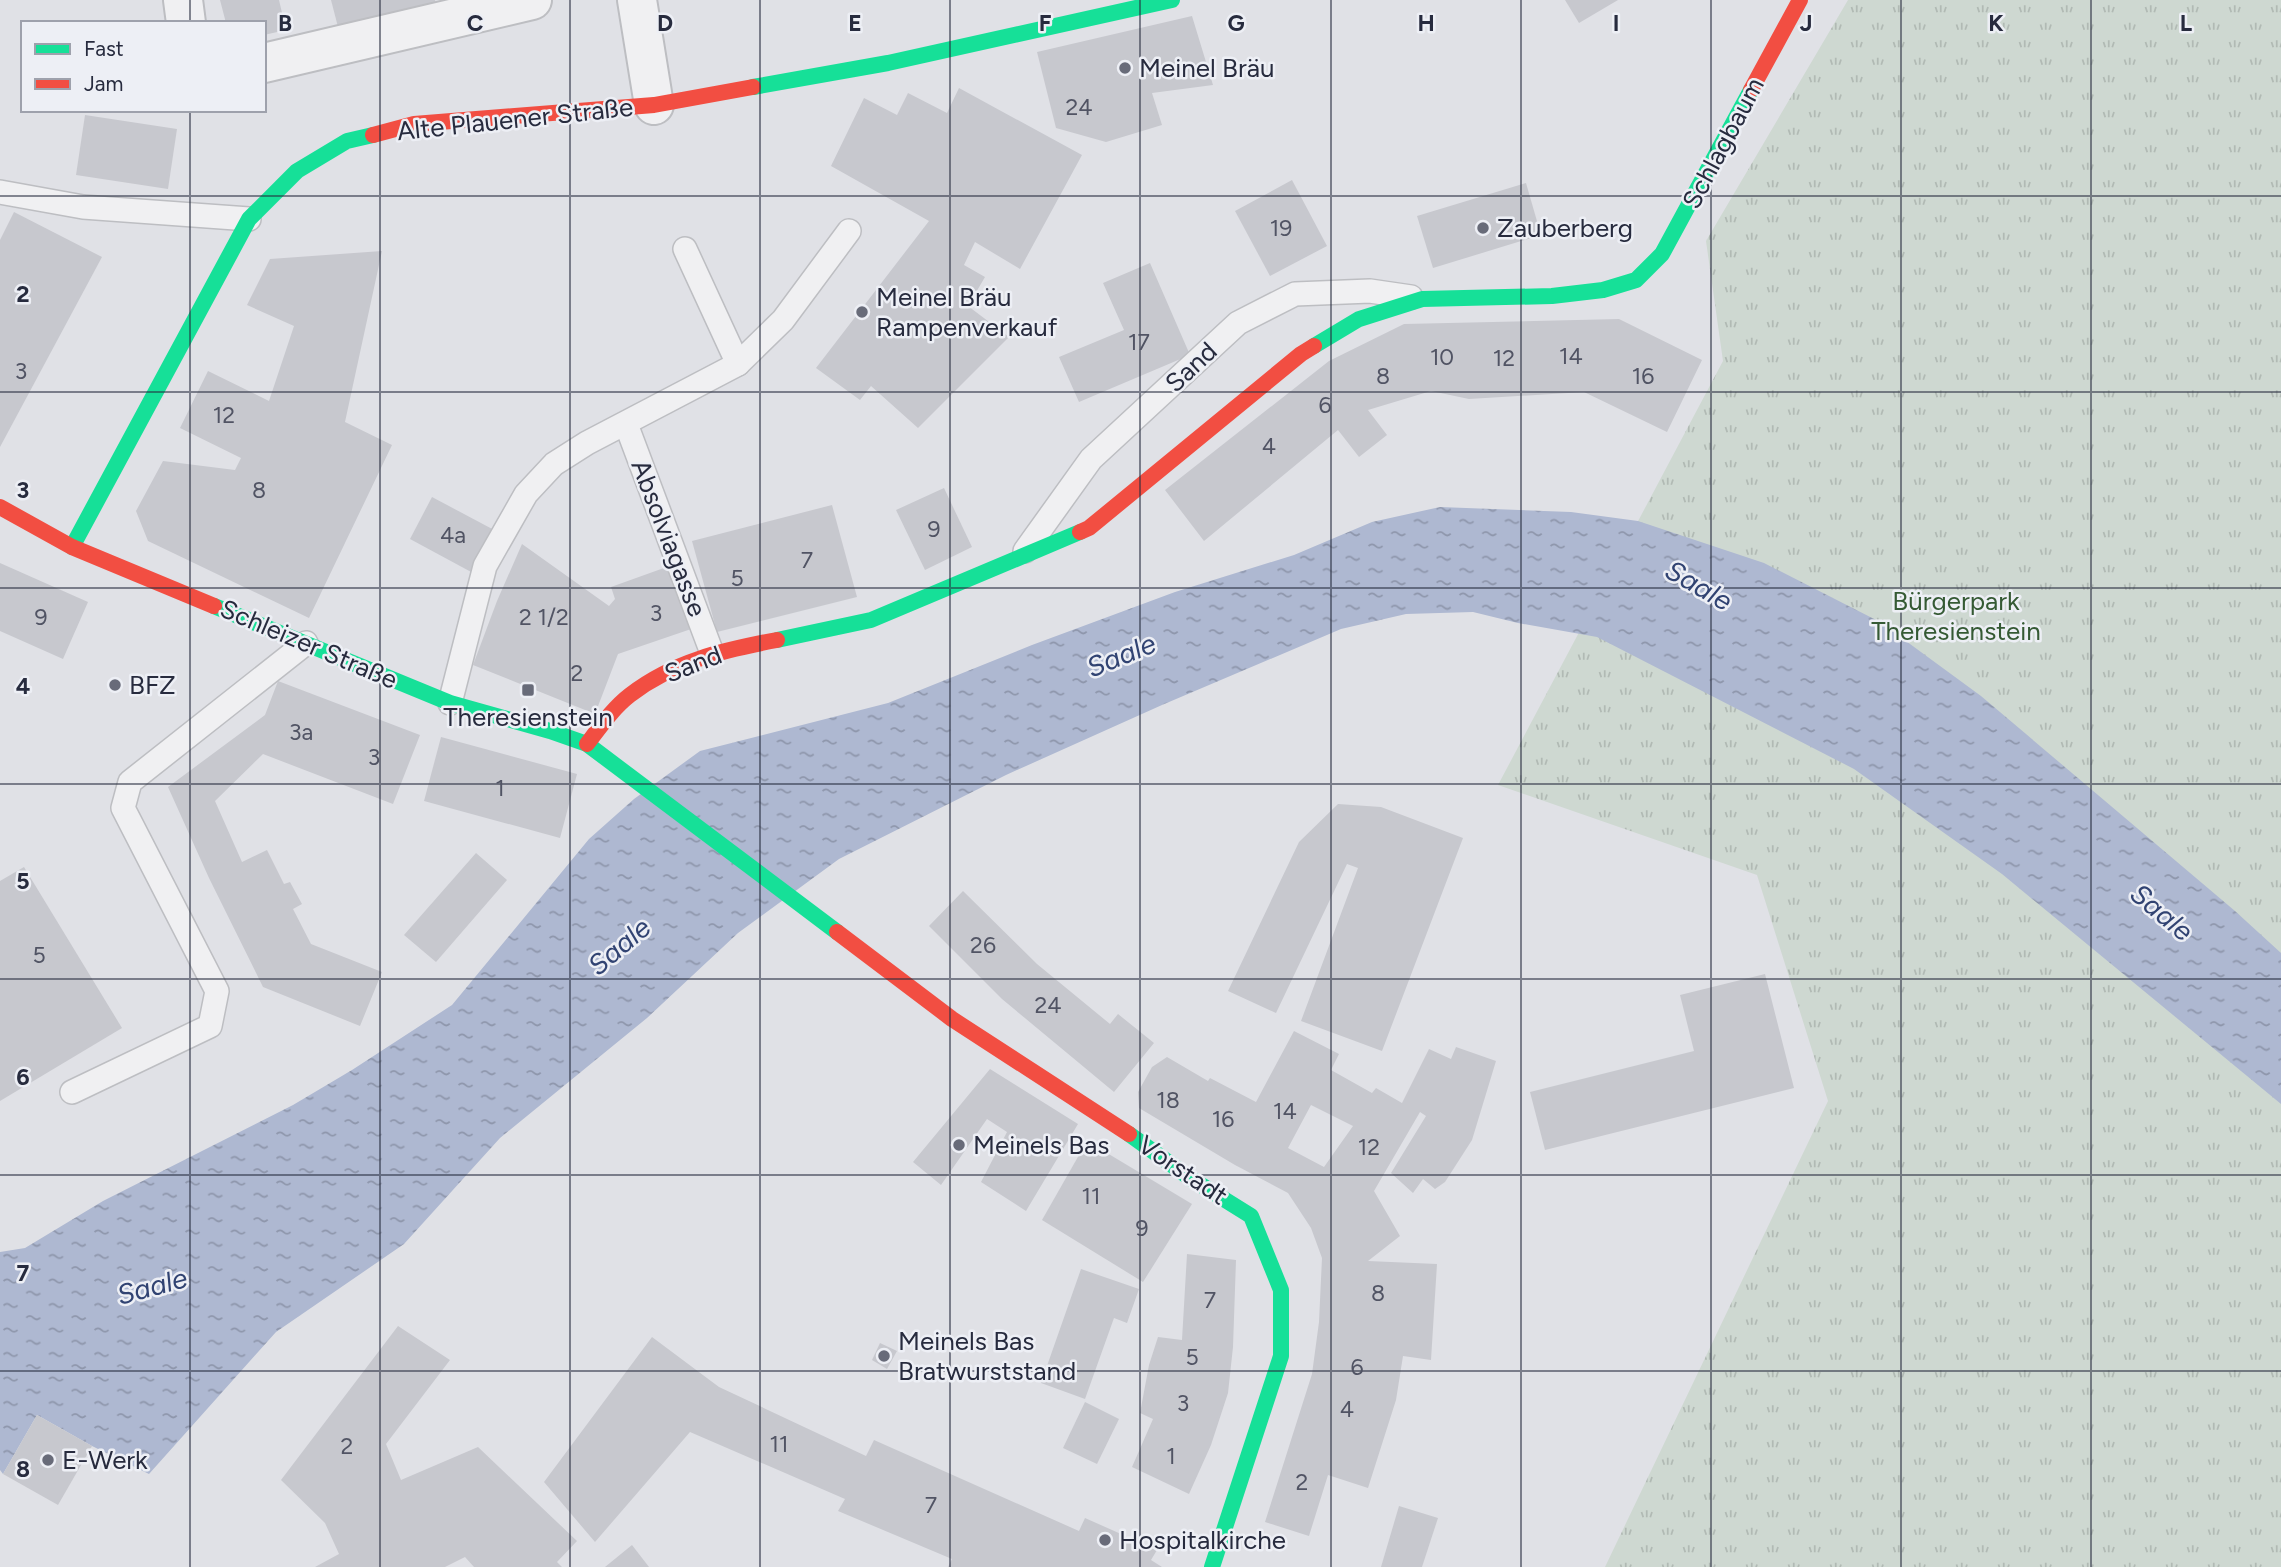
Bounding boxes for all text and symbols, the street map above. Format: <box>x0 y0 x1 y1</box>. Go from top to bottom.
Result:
text: B <box>278 9 292 37</box>
text: C <box>467 9 484 37</box>
text: D <box>657 9 673 37</box>
text: E <box>848 9 862 37</box>
text: F <box>1039 9 1052 37</box>
text: G <box>1227 9 1245 37</box>
text: H <box>1417 9 1435 37</box>
text: I <box>1613 9 1619 37</box>
text: J <box>1800 9 1812 37</box>
text: K <box>1988 9 2004 37</box>
text: L <box>2180 9 2192 37</box>
legend <box>21 21 266 112</box>
text: Fast <box>84 36 124 61</box>
place label: Meinel Bräu <box>1139 52 1275 84</box>
marker: Meinel Bräu <box>1117 60 1133 76</box>
text: Jam <box>84 71 123 96</box>
street label: Schlagbaum <box>1675 72 1771 214</box>
street label: Alte Plauener Straße <box>395 91 635 147</box>
house number: 24 <box>1065 93 1093 121</box>
place label: Zauberberg <box>1497 212 1633 244</box>
house number: 19 <box>1270 214 1292 242</box>
marker: Zauberberg <box>1475 220 1491 236</box>
text: 2 <box>16 280 30 308</box>
place label: Meinel Bräu Rampenverkauf <box>876 281 1058 343</box>
marker: Meinel Bräu Rampenverkauf <box>854 304 870 320</box>
house number: 17 <box>1128 328 1150 356</box>
street label: Sand <box>1159 335 1223 399</box>
house number: 14 <box>1559 342 1583 370</box>
house number: 10 <box>1430 343 1454 371</box>
house number: 12 <box>1493 344 1515 372</box>
house number: 3 <box>15 357 27 385</box>
house number: 8 <box>1376 362 1390 390</box>
house number: 16 <box>1632 362 1654 390</box>
house number: 6 <box>1318 391 1332 419</box>
house number: 12 <box>213 401 235 429</box>
house number: 4 <box>1262 432 1276 460</box>
street label: Absolviagasse <box>624 455 714 621</box>
text: 3 <box>17 476 29 504</box>
house number: 8 <box>252 476 266 504</box>
house number: 9 <box>927 515 941 543</box>
house number: 4a <box>440 521 466 549</box>
house number: 7 <box>801 546 813 574</box>
water label: Saale <box>1659 552 1739 618</box>
house number: 5 <box>730 564 744 592</box>
park label: Bürgerpark Theresienstein <box>1871 585 2041 647</box>
street label: Schleizer Straße <box>216 592 402 696</box>
house number: 3 <box>650 599 662 627</box>
house number: 9 <box>34 603 48 631</box>
house number: 2 1/2 <box>519 603 569 631</box>
water label: Saale <box>1081 626 1161 684</box>
street label: Sand <box>660 638 726 690</box>
house number: 2 <box>571 659 583 687</box>
place label: BFZ <box>129 669 176 701</box>
text: 4 <box>16 672 30 700</box>
marker: BFZ <box>107 677 123 693</box>
marker: Theresienstein <box>520 682 536 698</box>
place label: Theresienstein <box>443 701 613 733</box>
house number: 3a <box>289 718 313 746</box>
house number: 3 <box>368 743 380 771</box>
house number: 1 <box>495 774 505 802</box>
text: 5 <box>16 867 30 895</box>
water label: Saale <box>2124 876 2200 948</box>
water label: Saale <box>581 910 657 982</box>
house number: 26 <box>970 931 996 959</box>
house number: 5 <box>32 941 46 969</box>
house number: 24 <box>1034 991 1062 1019</box>
text: 6 <box>16 1063 30 1091</box>
house number: 18 <box>1156 1086 1180 1114</box>
house number: 14 <box>1273 1097 1297 1125</box>
house number: 16 <box>1212 1105 1234 1133</box>
street label: Vorstadt <box>1132 1128 1234 1212</box>
place label: Meinels Bas <box>973 1129 1109 1161</box>
house number: 12 <box>1358 1133 1380 1161</box>
marker: Meinels Bas <box>951 1137 967 1153</box>
house number: 11 <box>1082 1182 1101 1210</box>
house number: 9 <box>1135 1214 1149 1242</box>
text: 7 <box>17 1259 30 1287</box>
water label: Saale <box>113 1260 191 1312</box>
house number: 8 <box>1371 1279 1385 1307</box>
house number: 7 <box>1204 1286 1216 1314</box>
place label: Meinels Bas Bratwurststand <box>898 1325 1076 1387</box>
house number: 5 <box>1185 1343 1199 1371</box>
marker: Meinels Bas Bratwurststand <box>876 1348 892 1364</box>
house number: 6 <box>1350 1353 1364 1381</box>
house number: 3 <box>1177 1389 1189 1417</box>
house number: 4 <box>1340 1395 1354 1423</box>
house number: 11 <box>770 1430 789 1458</box>
house number: 2 <box>341 1432 353 1460</box>
house number: 1 <box>1166 1442 1176 1470</box>
place label: E-Werk <box>62 1444 148 1476</box>
marker: E-Werk <box>40 1452 56 1468</box>
text: 8 <box>16 1455 30 1483</box>
house number: 2 <box>1296 1468 1308 1496</box>
house number: 7 <box>925 1491 937 1519</box>
place label: Hospitalkirche <box>1119 1524 1286 1556</box>
marker: Hospitalkirche <box>1097 1532 1113 1548</box>

